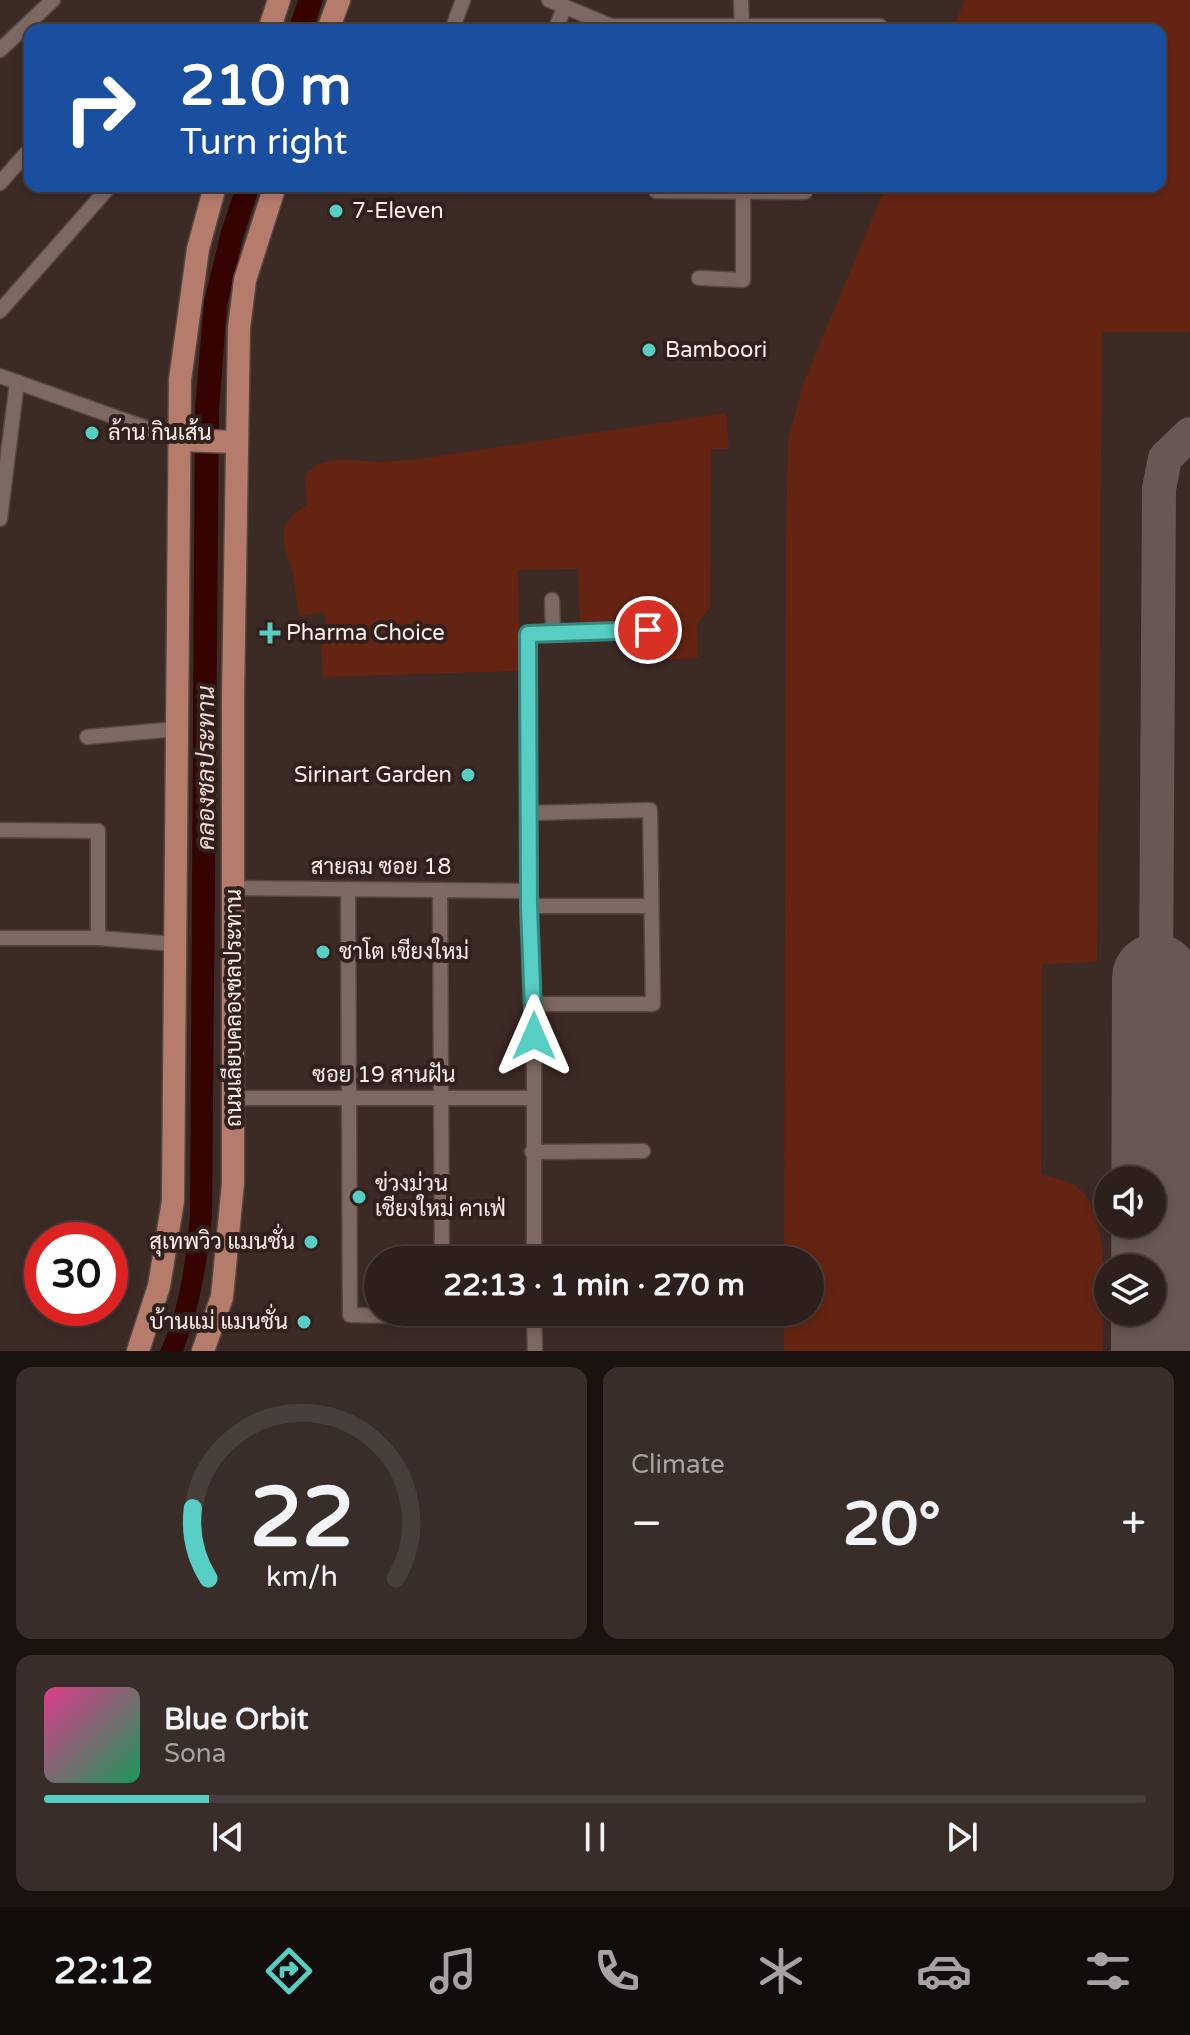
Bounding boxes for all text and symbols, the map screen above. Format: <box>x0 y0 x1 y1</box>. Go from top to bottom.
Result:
text: 210 m <box>180 53 351 120</box>
icon: right <box>48 56 152 160</box>
text: Turn right <box>180 121 347 164</box>
place label: 7-Eleven <box>352 198 444 224</box>
marker: 7-Eleven <box>327 202 345 220</box>
place label: Bamboori <box>665 337 767 363</box>
marker: Bamboori <box>640 341 658 359</box>
place label: ล้าน กินเส้น <box>108 418 211 446</box>
marker: ล้าน กินเส้น <box>83 424 101 442</box>
pin <box>614 596 682 664</box>
icon: arrive <box>626 608 670 652</box>
place label: Pharma Choice <box>286 620 445 646</box>
marker: Pharma Choice <box>261 624 279 642</box>
water label: คลองชลประทาน <box>192 686 221 850</box>
place label: Sirinart Garden <box>294 762 452 788</box>
marker: Sirinart Garden <box>459 766 477 784</box>
street label: สายลม ซอย 18 <box>311 854 451 880</box>
street label: ถนนเลียบคลองชลประทาน <box>220 889 247 1127</box>
place label: ชาโต เชียงใหม่ <box>339 937 469 965</box>
marker: ชาโต เชียงใหม่ <box>314 943 332 961</box>
position arrow <box>492 994 576 1078</box>
street label: ซอย 19 สานฝัน <box>312 1062 456 1088</box>
map controls <box>1094 1166 1166 1326</box>
button: sound <box>1094 1166 1166 1238</box>
place label: ข่วงม่วน เชียงใหม่ คาเฟ่ <box>375 1171 506 1222</box>
marker: ข่วงม่วน เชียงใหม่ คาเฟ่ <box>350 1188 368 1206</box>
speed limit sign: 30 <box>24 1222 128 1326</box>
place label: สุเทพวิว แมนชั่น <box>149 1223 295 1257</box>
marker: สุเทพวิว แมนชั่น <box>302 1233 320 1251</box>
button: layers <box>1094 1254 1166 1326</box>
text: 22:13 · 1 min · 270 m <box>443 1267 745 1304</box>
place label: บ้านแม่ แมนชั่น <box>150 1303 288 1335</box>
marker: บ้านแม่ แมนชั่น <box>295 1313 313 1331</box>
text: Climate <box>631 1449 725 1480</box>
text: 22 <box>249 1469 354 1569</box>
text: 20° <box>843 1489 941 1561</box>
text: − <box>631 1498 662 1551</box>
text: + <box>1121 1498 1146 1551</box>
text: km/h <box>266 1560 337 1594</box>
text: Blue Orbit <box>164 1701 309 1738</box>
text: Sona <box>164 1738 226 1769</box>
icon: previous <box>206 1815 250 1859</box>
icon: pause <box>573 1815 617 1859</box>
icon: next <box>940 1815 984 1859</box>
icon: directions <box>261 1943 317 1999</box>
icon: music <box>425 1943 481 1999</box>
icon: phone <box>589 1943 645 1999</box>
icon: climate <box>753 1943 809 1999</box>
icon: car <box>916 1943 972 1999</box>
icon: filters <box>1080 1943 1136 1999</box>
text: 22:12 <box>54 1950 154 1993</box>

